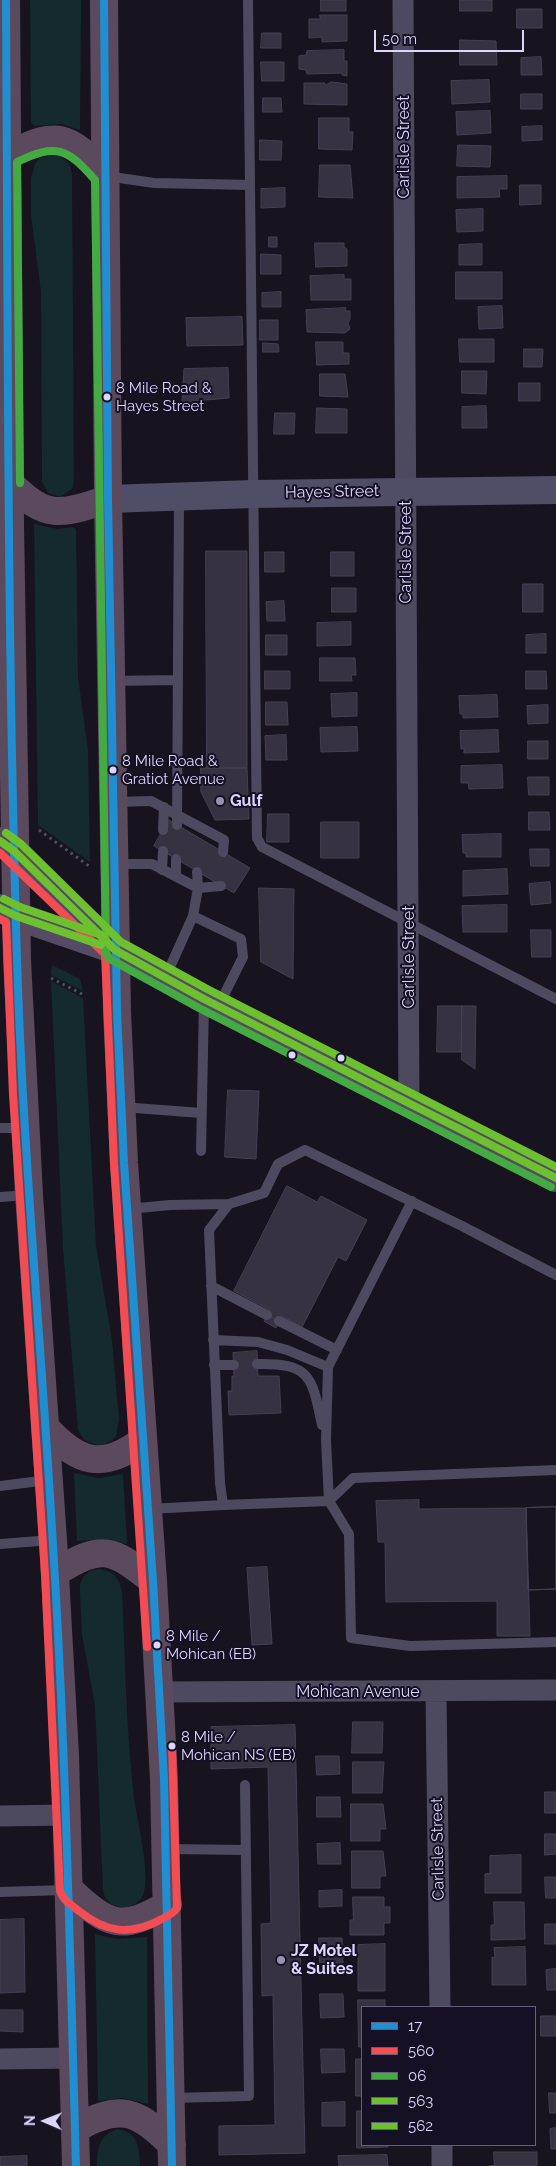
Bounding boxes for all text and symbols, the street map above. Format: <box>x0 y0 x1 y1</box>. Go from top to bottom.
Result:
scale bar <box>376 20 526 52</box>
text: 50 m <box>382 30 417 48</box>
street label: Carlisle Street <box>394 95 414 199</box>
place label: 8 Mile Road & Hayes Street <box>116 379 212 414</box>
marker: 8 Mile Road & Hayes Street <box>102 392 112 402</box>
street label: Hayes Street <box>285 482 379 502</box>
street label: Carlisle Street <box>396 500 416 604</box>
place label: 8 Mile Road & Gratiot Avenue <box>122 752 225 787</box>
marker: 8 Mile Road & Gratiot Avenue <box>108 765 118 775</box>
place label: Gulf <box>230 791 262 811</box>
marker: Gulf <box>214 795 226 807</box>
street label: Carlisle Street <box>399 905 419 1009</box>
unlabelled marker <box>287 1050 297 1060</box>
unlabelled marker <box>336 1053 346 1063</box>
place label: 8 Mile / Mohican (EB) <box>166 1627 256 1662</box>
marker: 8 Mile / Mohican (EB) <box>152 1640 162 1650</box>
street label: Mohican Avenue <box>296 1682 420 1702</box>
place label: 8 Mile / Mohican NS (EB) <box>181 1728 296 1763</box>
marker: 8 Mile / Mohican NS (EB) <box>167 1741 177 1751</box>
street label: Carlisle Street <box>428 1797 448 1901</box>
place label: JZ Motel & Suites <box>291 1941 357 1979</box>
marker: JZ Motel & Suites <box>275 1954 287 1966</box>
legend <box>361 2006 536 2146</box>
text: 17 <box>408 2017 422 2035</box>
text: 560 <box>408 2042 434 2060</box>
text: 06 <box>408 2067 426 2085</box>
text: 563 <box>408 2092 433 2110</box>
north arrow <box>20 2096 70 2146</box>
text: N <box>22 2115 38 2126</box>
text: 562 <box>408 2117 433 2135</box>

